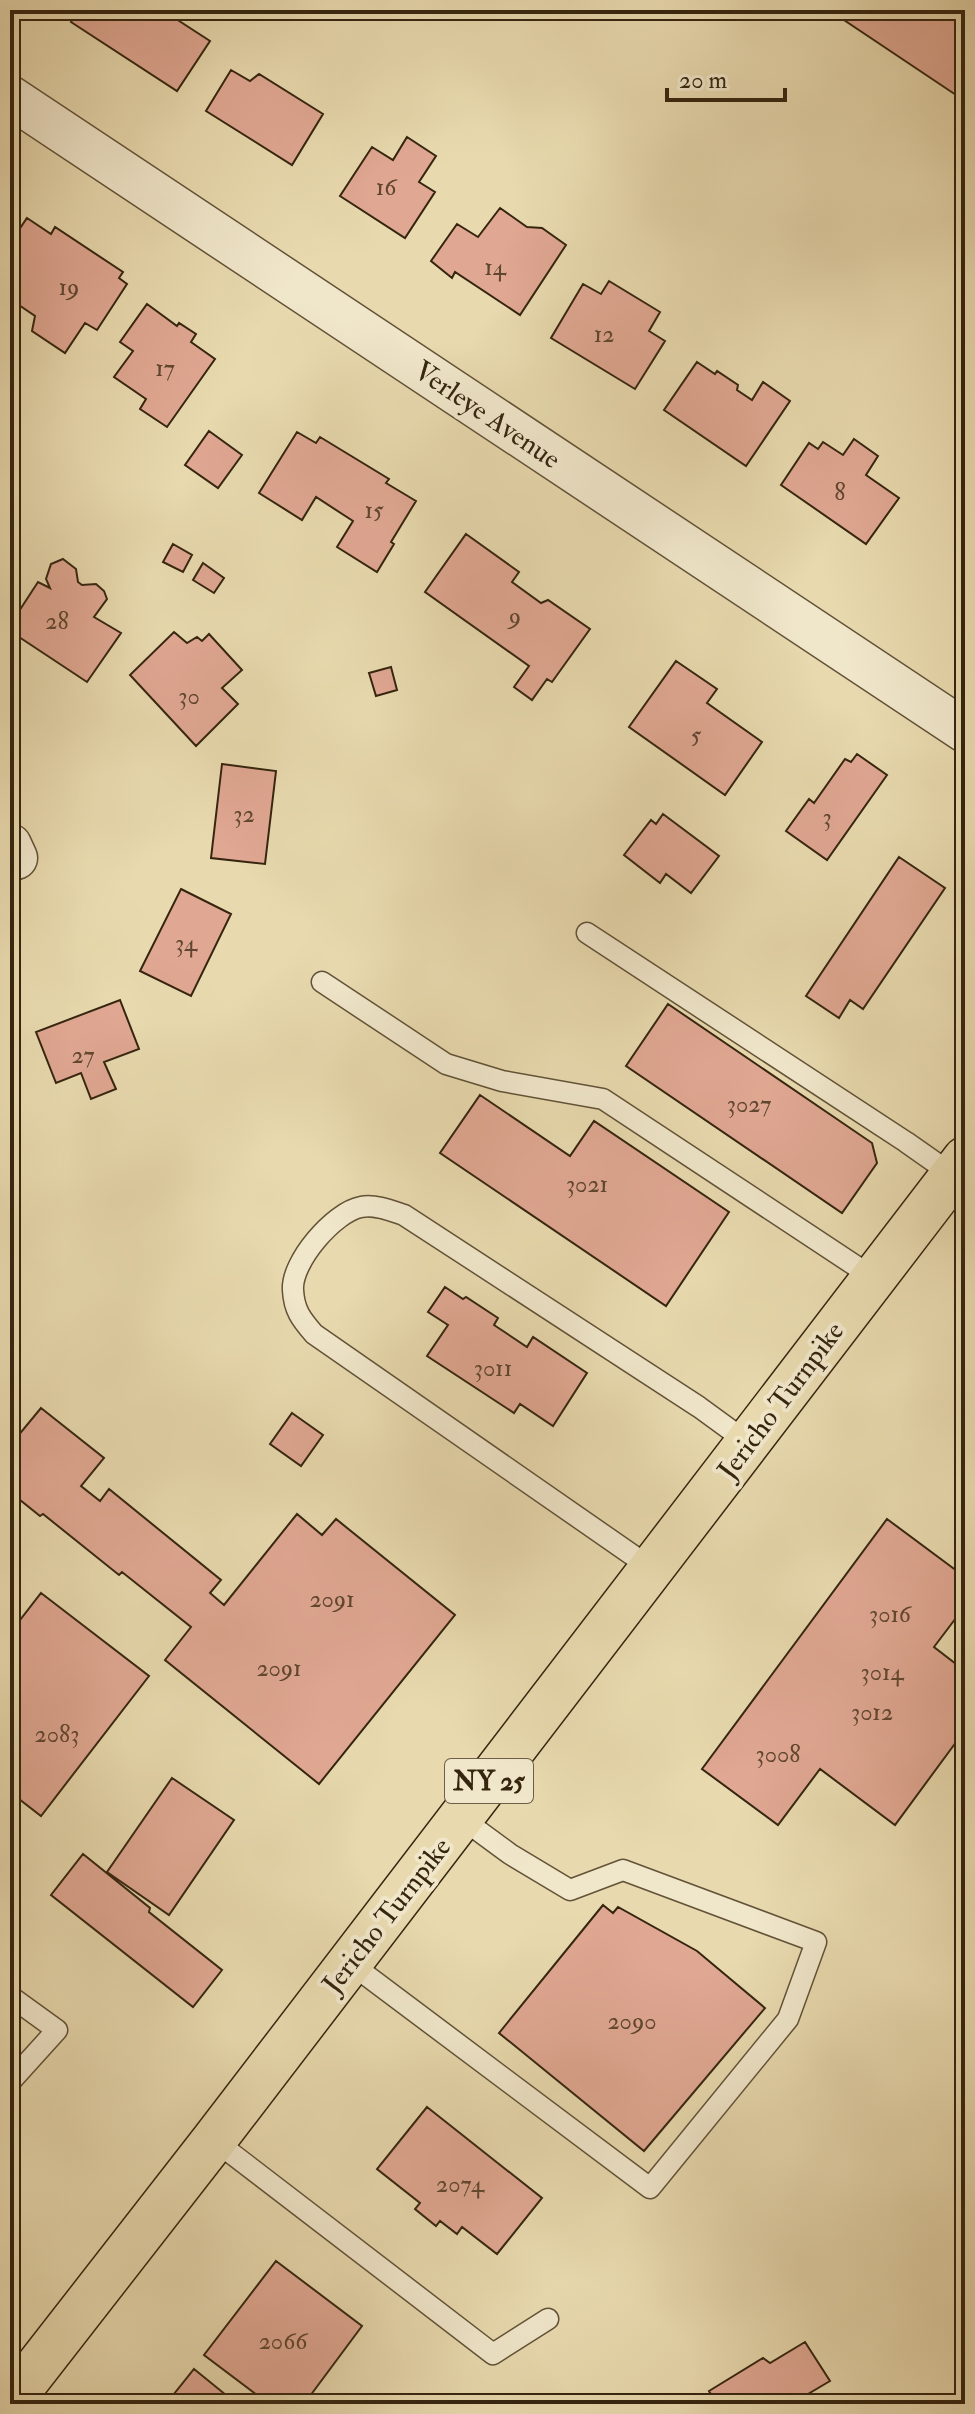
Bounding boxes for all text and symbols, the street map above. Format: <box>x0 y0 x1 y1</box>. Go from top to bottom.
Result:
scale bar <box>667 52 785 102</box>
text: 20 m <box>679 65 728 96</box>
house number: 16 <box>376 172 398 203</box>
house number: 14 <box>484 252 507 283</box>
house number: 19 <box>59 272 79 303</box>
house number: 12 <box>594 319 614 350</box>
house number: 17 <box>155 353 175 384</box>
street label: Verleye Avenue <box>407 353 567 477</box>
house number: 8 <box>834 477 846 508</box>
house number: 15 <box>364 495 384 526</box>
house number: 9 <box>507 601 521 632</box>
house number: 28 <box>45 606 69 637</box>
house number: 30 <box>178 681 200 712</box>
house number: 5 <box>691 720 702 751</box>
house number: 32 <box>233 799 255 830</box>
house number: 3 <box>822 802 832 833</box>
house number: 34 <box>175 928 198 959</box>
house number: 27 <box>71 1040 95 1071</box>
house number: 3027 <box>727 1089 771 1120</box>
house number: 3021 <box>566 1169 608 1200</box>
street label: Jericho Turnpike <box>710 1315 852 1488</box>
house number: 3011 <box>474 1353 512 1384</box>
house number: 2091 <box>309 1584 355 1615</box>
house number: 3016 <box>869 1599 913 1630</box>
house number: 2091 <box>256 1653 302 1684</box>
house number: 3014 <box>861 1657 904 1688</box>
house number: 3012 <box>851 1697 893 1728</box>
house number: 2083 <box>35 1719 79 1750</box>
house number: 3008 <box>755 1739 801 1770</box>
road number: NY 25 <box>445 1759 533 1803</box>
street label: Jericho Turnpike <box>315 1830 459 2002</box>
house number: 2090 <box>607 2006 657 2037</box>
house number: 2074 <box>436 2169 485 2200</box>
house number: 2066 <box>259 2326 309 2357</box>

